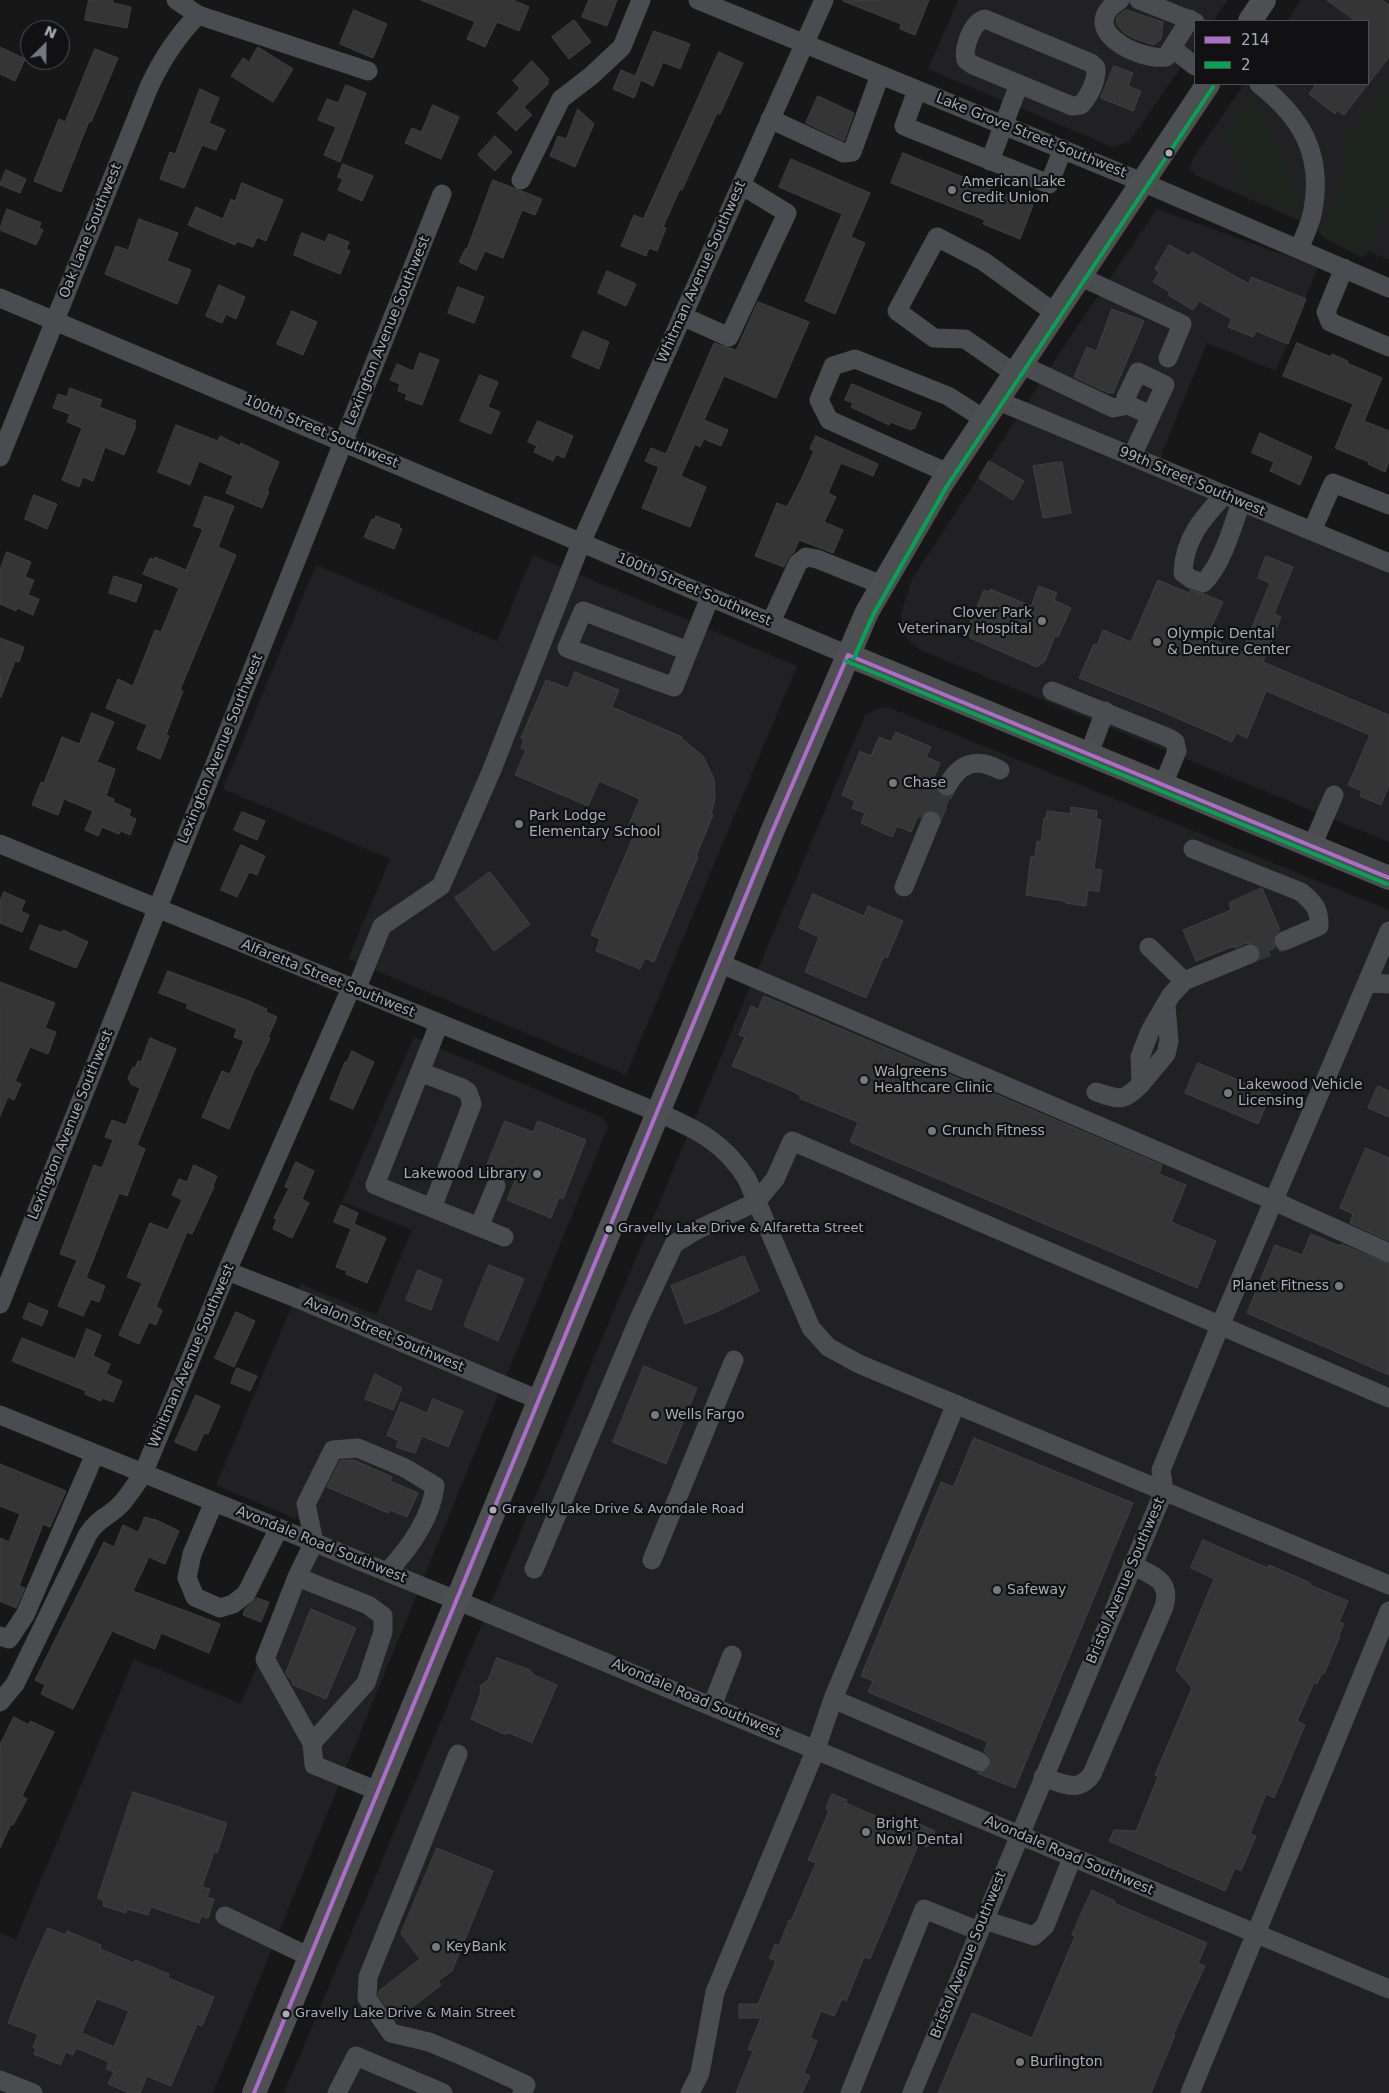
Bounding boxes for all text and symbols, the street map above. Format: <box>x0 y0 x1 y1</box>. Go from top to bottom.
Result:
north arrow <box>20 20 70 70</box>
legend <box>1194 20 1369 85</box>
text: N <box>42 22 59 42</box>
text: 214 <box>1241 31 1270 49</box>
text: 2 <box>1241 56 1251 74</box>
street label: Lake Grove Street Southwest <box>933 90 1129 182</box>
unlabelled marker <box>1164 148 1174 158</box>
street label: Oak Lane Southwest <box>56 161 126 301</box>
place label: American Lake Credit Union <box>962 174 1066 206</box>
street label: Whitman Avenue Southwest <box>654 178 750 366</box>
marker: American Lake Credit Union <box>946 184 958 196</box>
street label: Lexington Avenue Southwest <box>342 234 434 428</box>
street label: 100th Street Southwest <box>241 392 401 472</box>
street label: 99th Street Southwest <box>1116 444 1268 520</box>
street label: 100th Street Southwest <box>614 550 774 630</box>
place label: Clover Park Veterinary Hospital <box>898 605 1032 638</box>
marker: Clover Park Veterinary Hospital <box>1036 615 1048 627</box>
place label: Olympic Dental & Denture Center <box>1167 626 1291 658</box>
marker: Olympic Dental & Denture Center <box>1151 636 1163 648</box>
street label: Lexington Avenue Southwest <box>175 652 267 846</box>
place label: Chase <box>903 775 946 791</box>
marker: Chase <box>887 777 899 789</box>
place label: Park Lodge Elementary School <box>529 808 661 840</box>
marker: Park Lodge Elementary School <box>513 818 525 830</box>
street label: Alfaretta Street Southwest <box>239 936 417 1022</box>
street label: Lexington Avenue Southwest <box>25 1028 117 1222</box>
place label: Walgreens Healthcare Clinic <box>874 1064 993 1096</box>
marker: Walgreens Healthcare Clinic <box>858 1074 870 1086</box>
place label: Lakewood Vehicle Licensing <box>1238 1077 1363 1110</box>
marker: Lakewood Vehicle Licensing <box>1222 1087 1234 1099</box>
place label: Crunch Fitness <box>942 1123 1045 1139</box>
marker: Crunch Fitness <box>926 1125 938 1137</box>
place label: Lakewood Library <box>404 1166 527 1182</box>
marker: Lakewood Library <box>531 1168 543 1180</box>
place label: Gravelly Lake Drive & Alfaretta Street <box>618 1221 863 1237</box>
marker: Gravelly Lake Drive & Alfaretta Street <box>604 1224 614 1234</box>
street label: Whitman Avenue Southwest <box>146 1262 238 1450</box>
place label: Planet Fitness <box>1232 1278 1329 1294</box>
marker: Planet Fitness <box>1333 1280 1345 1292</box>
street label: Avalon Street Southwest <box>302 1294 466 1376</box>
place label: Wells Fargo <box>665 1407 744 1423</box>
marker: Wells Fargo <box>649 1409 661 1421</box>
street label: Bristol Avenue Southwest <box>1083 1495 1169 1667</box>
place label: Gravelly Lake Drive & Avondale Road <box>502 1502 744 1518</box>
street label: Avondale Road Southwest <box>233 1503 409 1587</box>
marker: Gravelly Lake Drive & Avondale Road <box>488 1505 498 1515</box>
place label: Safeway <box>1007 1582 1066 1598</box>
marker: Safeway <box>991 1584 1003 1596</box>
street label: Avondale Road Southwest <box>609 1656 783 1742</box>
street label: Avondale Road Southwest <box>982 1813 1156 1899</box>
place label: Bright Now! Dental <box>876 1816 963 1848</box>
marker: Bright Now! Dental <box>860 1826 872 1838</box>
street label: Bristol Avenue Southwest <box>928 1869 1010 2041</box>
place label: KeyBank <box>446 1939 507 1955</box>
marker: KeyBank <box>430 1941 442 1953</box>
place label: Gravelly Lake Drive & Main Street <box>295 2006 515 2022</box>
marker: Gravelly Lake Drive & Main Street <box>281 2009 291 2019</box>
place label: Burlington <box>1030 2054 1103 2070</box>
marker: Burlington <box>1014 2056 1026 2068</box>

